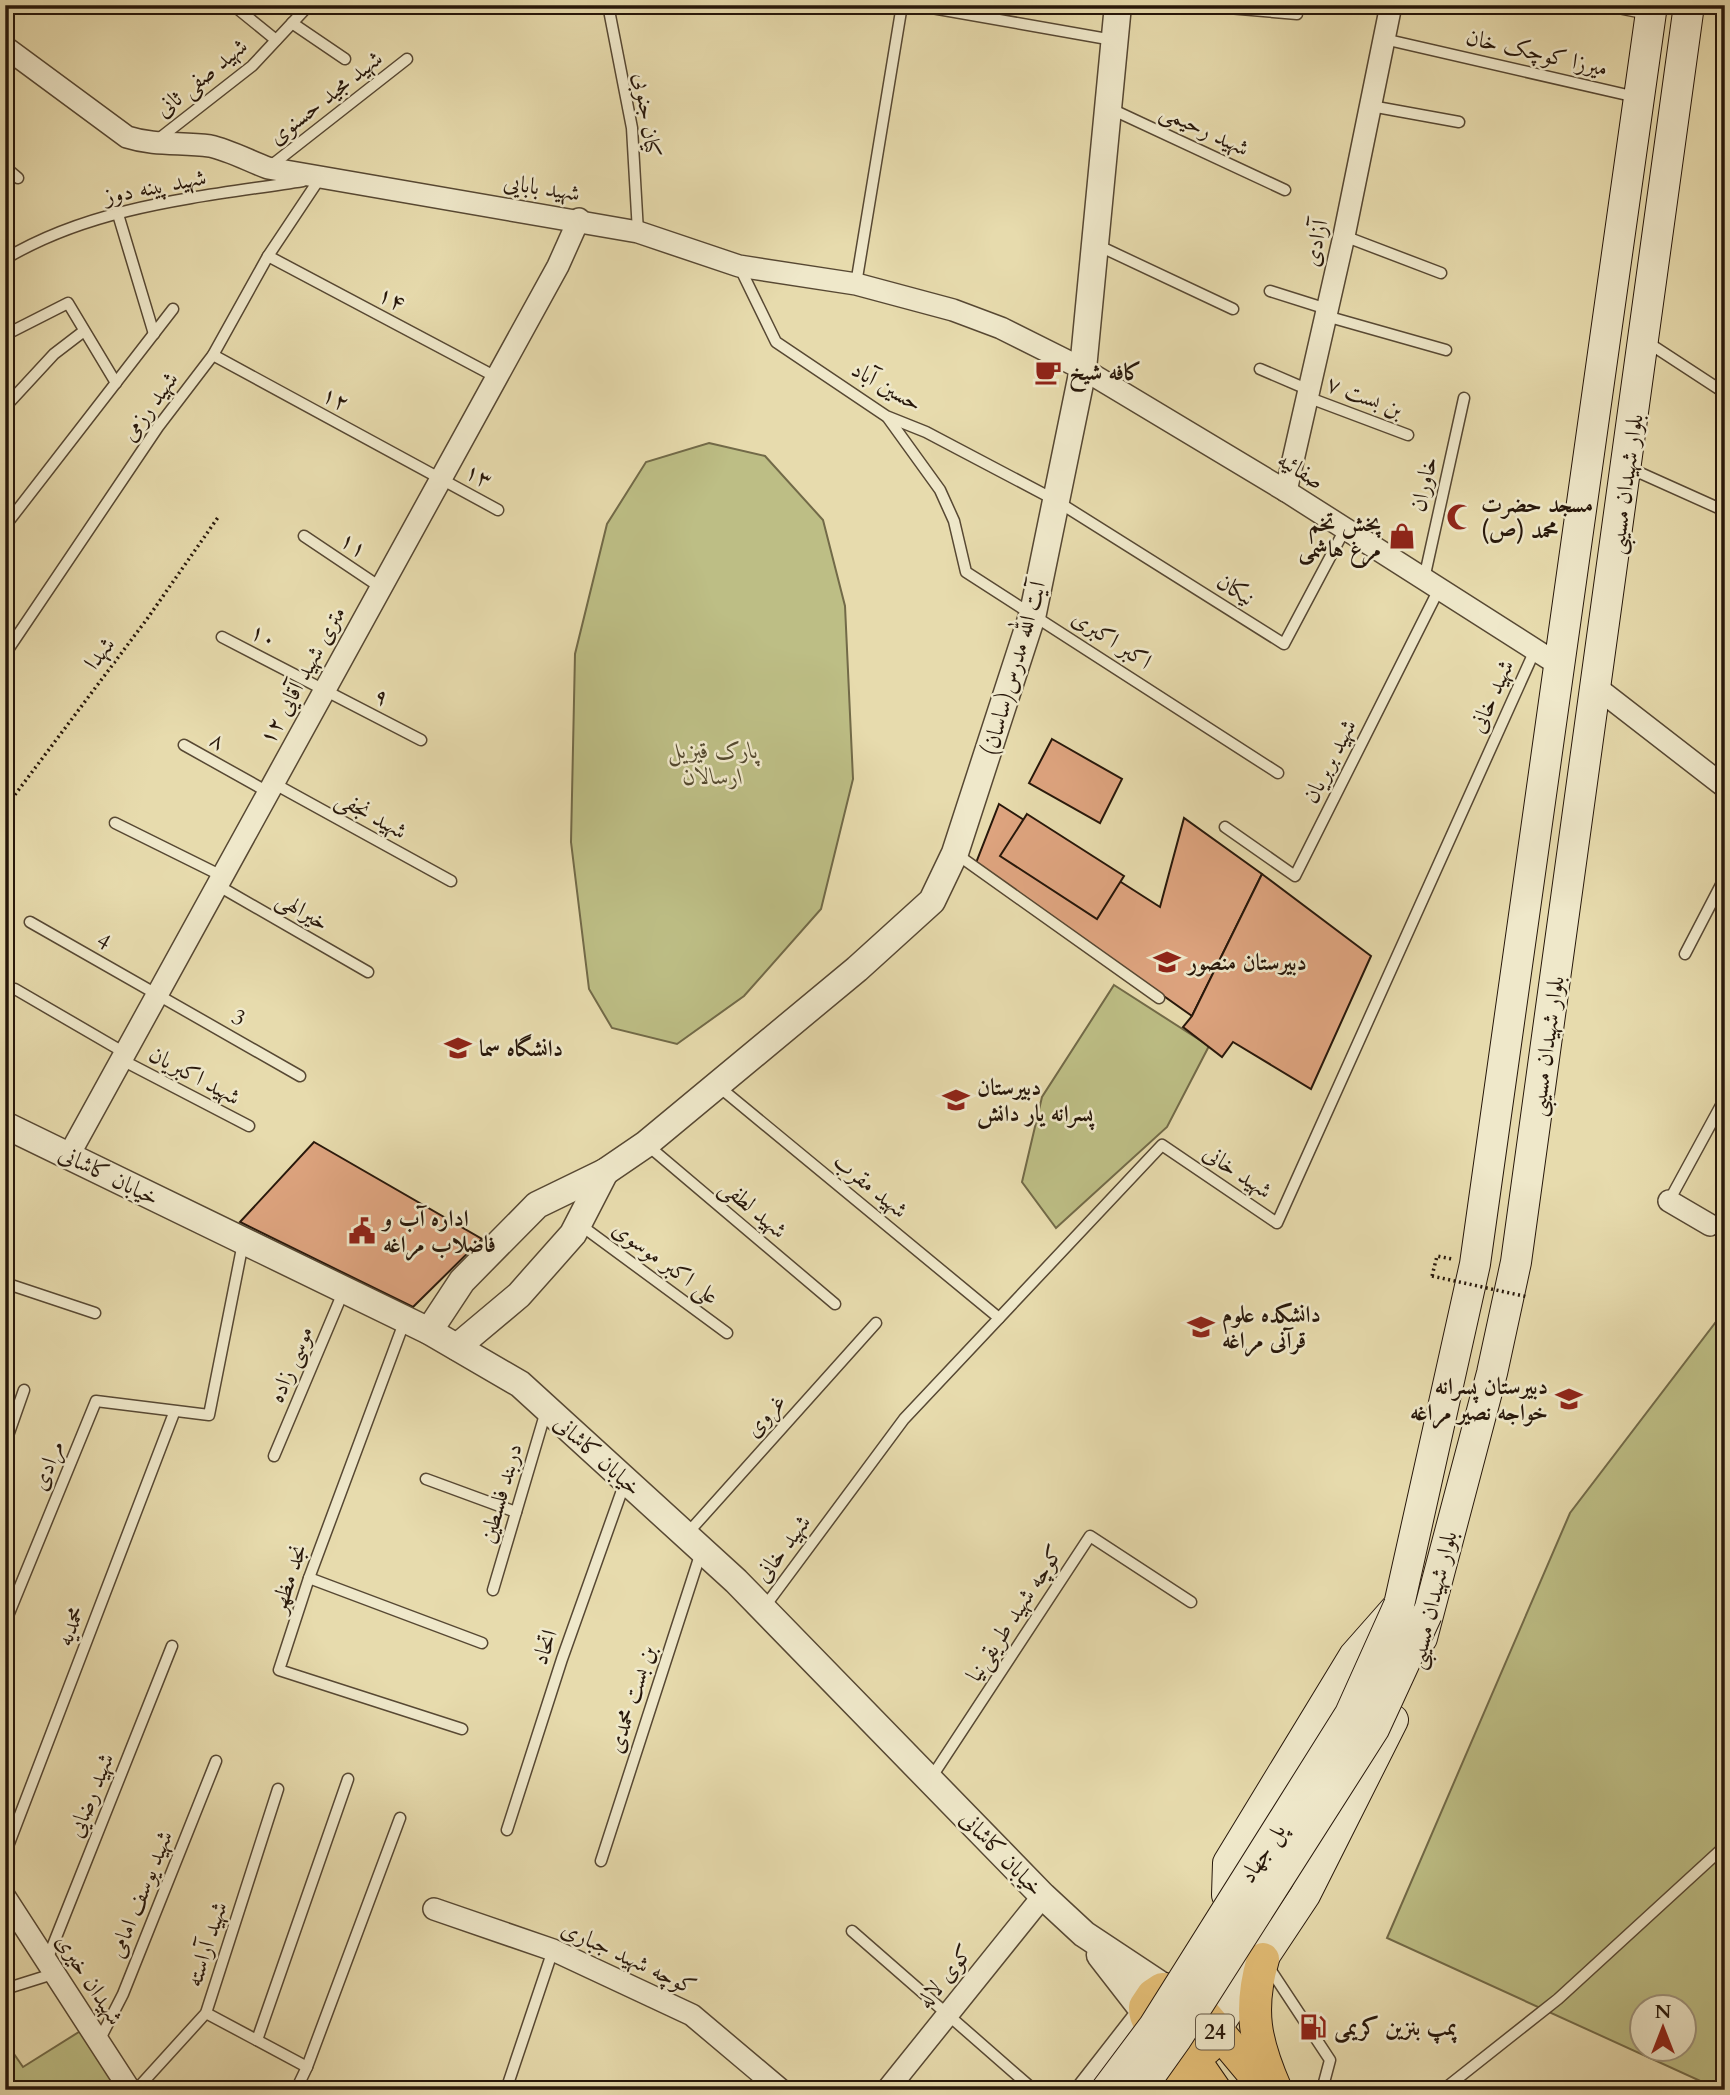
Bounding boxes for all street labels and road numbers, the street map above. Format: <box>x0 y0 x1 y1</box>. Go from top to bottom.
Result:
street label: میرزا کوچک خان <box>1463 21 1611 84</box>
street label: شهید صفی ثانی <box>149 31 255 125</box>
street label: شهید مجید حسنوی <box>262 43 389 152</box>
street label: کیان جنوبی <box>626 71 669 159</box>
street label: شهید رحیمی <box>1155 95 1254 164</box>
street label: شهید پینه دوز <box>100 161 209 212</box>
street label: شهید بابایی <box>501 166 583 209</box>
street label: آزادی <box>1295 214 1336 269</box>
street label: ۱۴ <box>373 278 411 318</box>
street label: حسین آباد <box>846 354 928 419</box>
street label: شهید رزمی <box>114 365 185 447</box>
street label: بن بست ۷ <box>1322 368 1408 425</box>
street label: ۱۲ <box>317 378 355 418</box>
street label: بلوار شهیدان مسیبی <box>1600 412 1654 557</box>
street label: صفائیه <box>1272 444 1330 497</box>
street label: خاوران <box>1402 453 1445 515</box>
street label: ۱۳ <box>459 455 498 496</box>
street label: ۱۱ <box>334 524 374 565</box>
street label: نیکان <box>1211 566 1261 613</box>
street label: آیت الله مدرس(ساسان) <box>971 574 1054 759</box>
street label: ۱۲ متری شهید آقایی <box>252 601 353 750</box>
street label: اکبر اکبری <box>1066 602 1158 677</box>
street label: ۱۰ <box>245 616 283 655</box>
street label: شهدا <box>77 630 122 676</box>
street label: شهید خانی <box>1462 655 1521 738</box>
street label: ۹ <box>369 680 395 713</box>
street label: شهید بربریان <box>1295 714 1364 809</box>
street label: ۸ <box>204 724 231 757</box>
street label: شهید نجفی <box>330 782 413 847</box>
street label: خیرالهی <box>271 883 335 938</box>
street label: 4 <box>91 925 117 958</box>
street label: بلوار شهیدان مسیبی <box>1521 974 1575 1119</box>
street label: 3 <box>226 1001 251 1034</box>
street label: شهید اکبریان <box>144 1038 246 1112</box>
street label: شهید خانی <box>1197 1137 1278 1206</box>
street label: خیابان کاشانی <box>53 1138 164 1213</box>
street label: شهید مقرب <box>827 1146 915 1225</box>
street label: شهید لطفی <box>713 1171 794 1246</box>
street label: علی اکبر موسوی <box>605 1213 725 1313</box>
street label: موسی زاده <box>260 1321 321 1408</box>
street label: غروی <box>738 1387 793 1444</box>
street label: خیابان کاشانی <box>547 1408 648 1503</box>
street label: مرادی <box>23 1435 72 1495</box>
street label: دربند فلسطین <box>471 1440 530 1547</box>
street label: شهید خانی <box>747 1508 818 1588</box>
street label: بلوار شهیدان مسیبی <box>1400 1528 1468 1673</box>
street label: کوچه شهید طریقی‌نیا <box>959 1539 1071 1688</box>
street label: نجد مظهر <box>262 1540 315 1618</box>
street label: محمدیه <box>49 1601 92 1651</box>
street label: اتحاد <box>524 1625 565 1669</box>
street label: بن بست محمدی <box>600 1641 663 1757</box>
street label: شهید رضایی <box>60 1748 121 1842</box>
street label: خیابان کاشانی <box>953 1804 1050 1903</box>
street label: پل جهاد <box>1232 1816 1295 1890</box>
street label: شهید یوسف امامی <box>101 1826 180 1962</box>
street label: شهید آراسته <box>178 1898 235 1991</box>
street label: کوچه شهید جباری <box>556 1913 701 2002</box>
street label: شهیدان خیری <box>48 1927 131 2031</box>
street label: کوی لاله <box>909 1938 980 2015</box>
road number: 24 <box>1196 2014 1234 2050</box>

